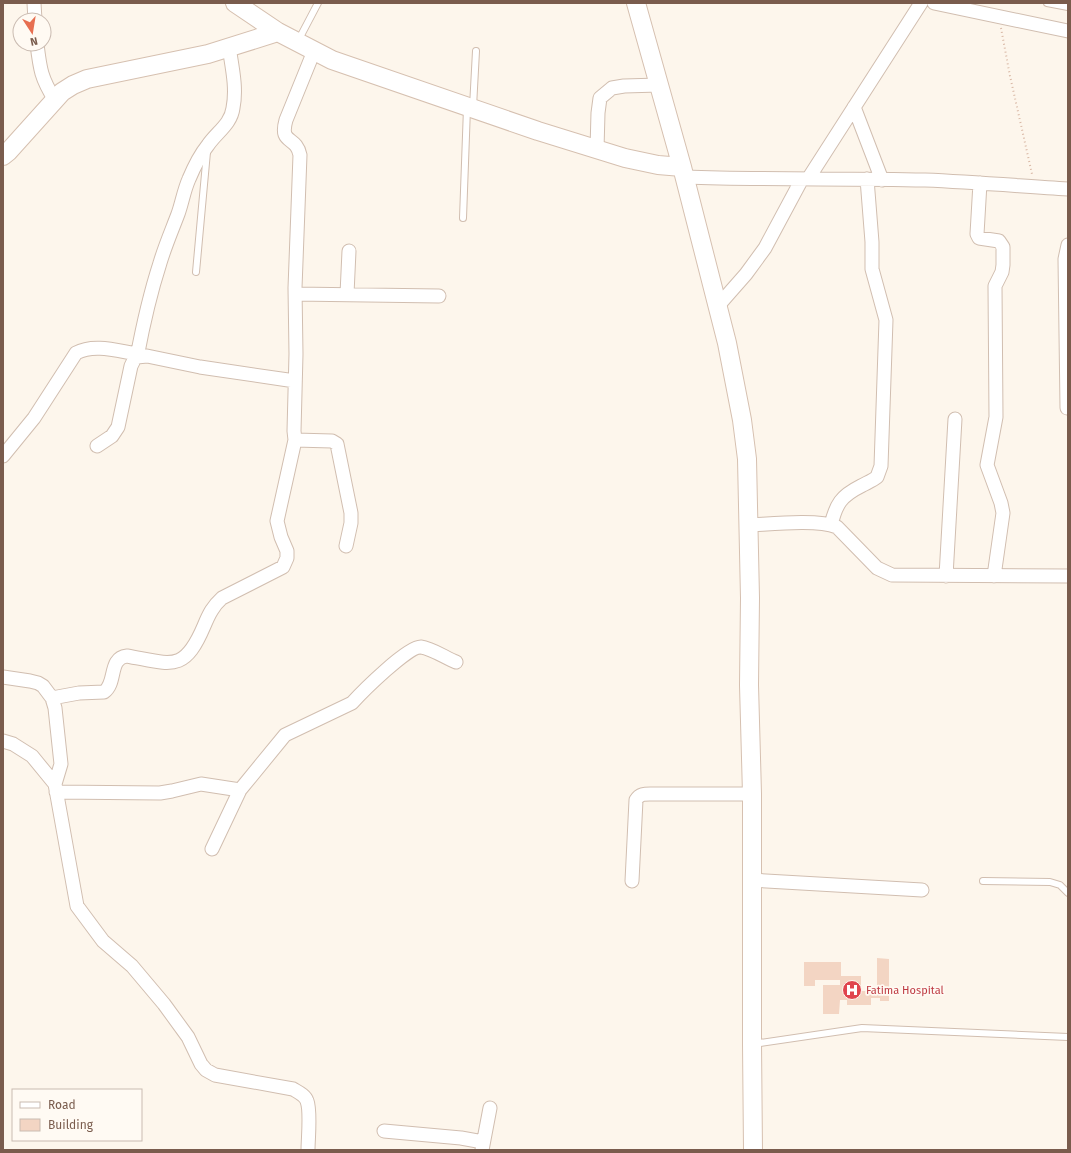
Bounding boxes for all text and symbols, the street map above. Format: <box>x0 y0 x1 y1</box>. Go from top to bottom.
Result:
north arrow <box>12 12 52 52</box>
text: N <box>29 34 39 48</box>
hospital icon: Fatima Hospital <box>841 979 863 1001</box>
place label: Fatima Hospital <box>866 984 944 997</box>
legend <box>12 1089 142 1141</box>
text: Road <box>48 1098 76 1112</box>
text: Building <box>48 1118 94 1132</box>

